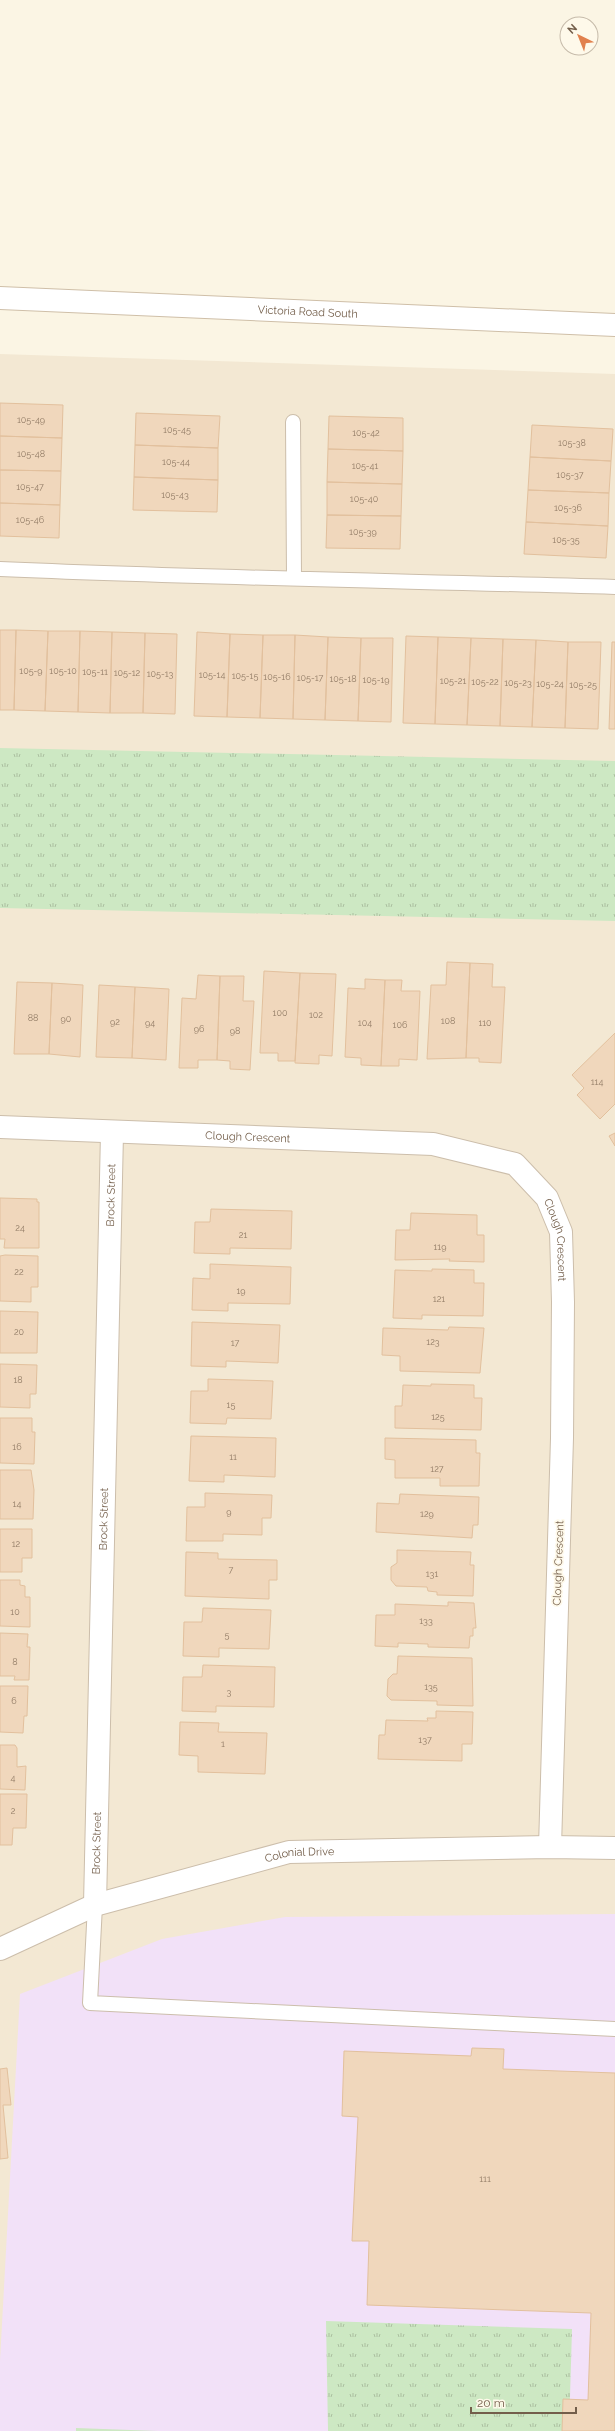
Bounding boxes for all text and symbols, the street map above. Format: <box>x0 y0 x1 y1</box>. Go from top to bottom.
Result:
north arrow <box>559 16 599 56</box>
text: N <box>565 21 580 37</box>
street label: Victoria Road South <box>257 303 358 321</box>
house number: 105-49 <box>17 415 45 425</box>
house number: 105-45 <box>163 425 191 435</box>
house number: 105-42 <box>352 428 380 438</box>
house number: 105-38 <box>558 438 586 448</box>
house number: 105-48 <box>17 449 45 459</box>
house number: 105-44 <box>162 457 190 467</box>
house number: 105-41 <box>352 461 379 471</box>
house number: 105-37 <box>556 470 584 480</box>
house number: 105-47 <box>16 482 44 492</box>
house number: 105-43 <box>161 490 189 500</box>
house number: 105-40 <box>350 494 379 504</box>
house number: 105-36 <box>554 503 583 513</box>
house number: 105-46 <box>16 515 45 525</box>
house number: 105-39 <box>349 527 377 537</box>
house number: 105-35 <box>552 535 580 545</box>
house number: 105-9 <box>19 666 43 676</box>
house number: 105-10 <box>49 666 77 676</box>
house number: 105-11 <box>82 667 108 677</box>
house number: 105-12 <box>114 668 141 678</box>
house number: 105-13 <box>147 669 174 679</box>
house number: 105-14 <box>199 670 225 680</box>
house number: 105-15 <box>232 671 258 681</box>
house number: 105-16 <box>263 672 291 682</box>
house number: 105-17 <box>297 673 323 683</box>
house number: 105-18 <box>329 674 357 684</box>
house number: 105-19 <box>362 675 390 685</box>
house number: 105-21 <box>440 676 466 686</box>
house number: 105-22 <box>471 677 499 687</box>
house number: 105-23 <box>504 678 532 688</box>
house number: 105-24 <box>536 679 564 689</box>
house number: 105-25 <box>569 680 597 690</box>
house number: 100 <box>273 1008 288 1018</box>
house number: 102 <box>309 1010 323 1020</box>
house number: 88 <box>28 1013 38 1023</box>
house number: 90 <box>61 1014 72 1024</box>
house number: 108 <box>441 1016 455 1026</box>
house number: 92 <box>110 1017 120 1027</box>
house number: 94 <box>145 1018 155 1028</box>
house number: 104 <box>358 1018 372 1028</box>
house number: 110 <box>478 1018 492 1028</box>
house number: 106 <box>393 1020 408 1030</box>
house number: 96 <box>194 1024 205 1034</box>
house number: 98 <box>230 1026 240 1036</box>
house number: 114 <box>591 1077 603 1087</box>
street label: Clough Crescent <box>205 1129 291 1145</box>
street label: Brock Street <box>104 1163 118 1227</box>
street label: Clough Crescent <box>541 1197 568 1282</box>
house number: 24 <box>15 1223 25 1233</box>
house number: 21 <box>239 1230 247 1240</box>
house number: 119 <box>434 1242 446 1252</box>
house number: 22 <box>14 1267 24 1277</box>
house number: 19 <box>236 1286 246 1296</box>
house number: 121 <box>433 1294 445 1304</box>
house number: 20 <box>14 1327 25 1337</box>
house number: 123 <box>426 1337 440 1347</box>
house number: 17 <box>231 1338 239 1348</box>
house number: 18 <box>13 1375 23 1385</box>
house number: 15 <box>227 1400 235 1410</box>
house number: 125 <box>431 1412 445 1422</box>
house number: 16 <box>12 1442 22 1452</box>
house number: 11 <box>229 1452 237 1462</box>
house number: 127 <box>430 1464 444 1474</box>
street label: Brock Street <box>97 1487 111 1551</box>
house number: 14 <box>13 1499 21 1509</box>
house number: 9 <box>226 1507 232 1517</box>
house number: 129 <box>420 1509 434 1519</box>
street label: Clough Crescent <box>551 1520 566 1606</box>
house number: 12 <box>12 1539 21 1549</box>
house number: 7 <box>229 1565 234 1575</box>
house number: 131 <box>426 1569 438 1579</box>
house number: 10 <box>10 1607 20 1617</box>
house number: 133 <box>419 1616 433 1626</box>
house number: 5 <box>225 1630 230 1640</box>
house number: 8 <box>12 1657 18 1667</box>
house number: 135 <box>424 1682 438 1692</box>
house number: 3 <box>227 1687 232 1697</box>
house number: 6 <box>11 1696 17 1706</box>
house number: 137 <box>418 1735 432 1745</box>
house number: 1 <box>221 1739 225 1749</box>
house number: 4 <box>11 1773 16 1783</box>
house number: 2 <box>11 1806 16 1816</box>
street label: Brock Street <box>90 1811 104 1875</box>
street label: Colonial Drive <box>263 1845 335 1865</box>
house number: 111 <box>479 2174 491 2184</box>
scale bar <box>471 2389 576 2415</box>
text: 20 m <box>477 2396 505 2410</box>

